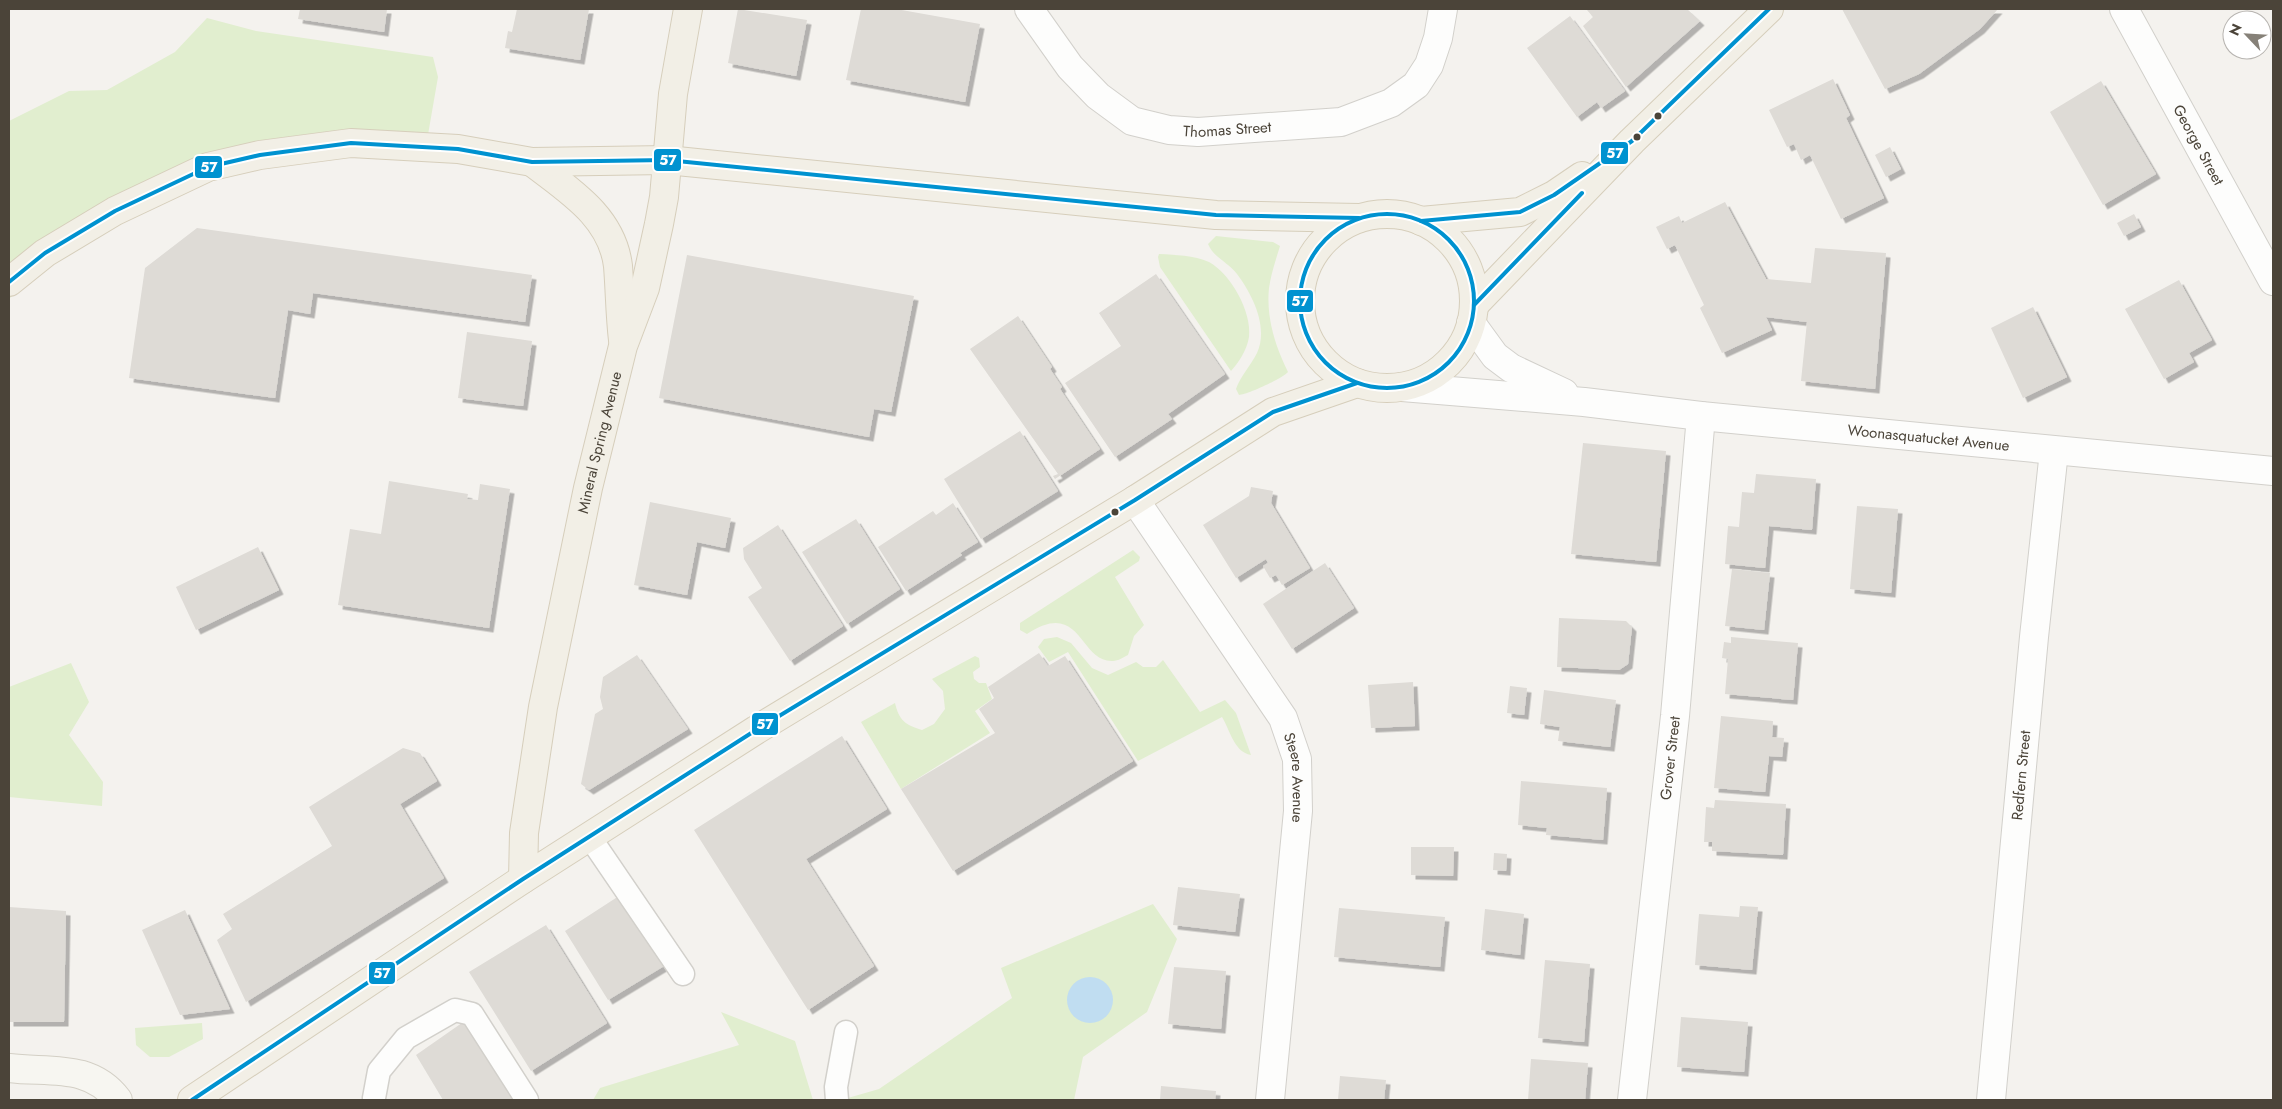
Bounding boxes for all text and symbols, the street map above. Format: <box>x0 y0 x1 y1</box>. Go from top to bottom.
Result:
north arrow <box>2222 10 2272 60</box>
text: N <box>2224 20 2247 39</box>
street label: George Street <box>2167 101 2230 190</box>
unlabelled marker <box>1653 111 1663 121</box>
street label: Thomas Street <box>1182 116 1272 143</box>
unlabelled marker <box>1632 132 1642 142</box>
line badge: 57 <box>1600 141 1629 165</box>
text: 57 <box>1606 143 1624 163</box>
line badge: 57 <box>653 148 682 172</box>
text: 57 <box>659 150 677 170</box>
line badge: 57 <box>194 155 223 179</box>
text: 57 <box>200 157 218 177</box>
line badge: 57 <box>1286 289 1314 313</box>
text: 57 <box>1291 291 1309 311</box>
street label: Mineral Spring Avenue <box>572 369 627 516</box>
street label: Woonasquatucket Avenue <box>1847 419 2011 457</box>
unlabelled marker <box>1110 507 1120 517</box>
line badge: 57 <box>751 712 779 736</box>
text: 57 <box>756 714 774 734</box>
street label: Grover Street <box>1655 715 1686 801</box>
street label: Steere Avenue <box>1278 729 1309 824</box>
street label: Redfern Street <box>2006 729 2036 821</box>
line badge: 57 <box>368 961 396 985</box>
text: 57 <box>373 963 391 983</box>

